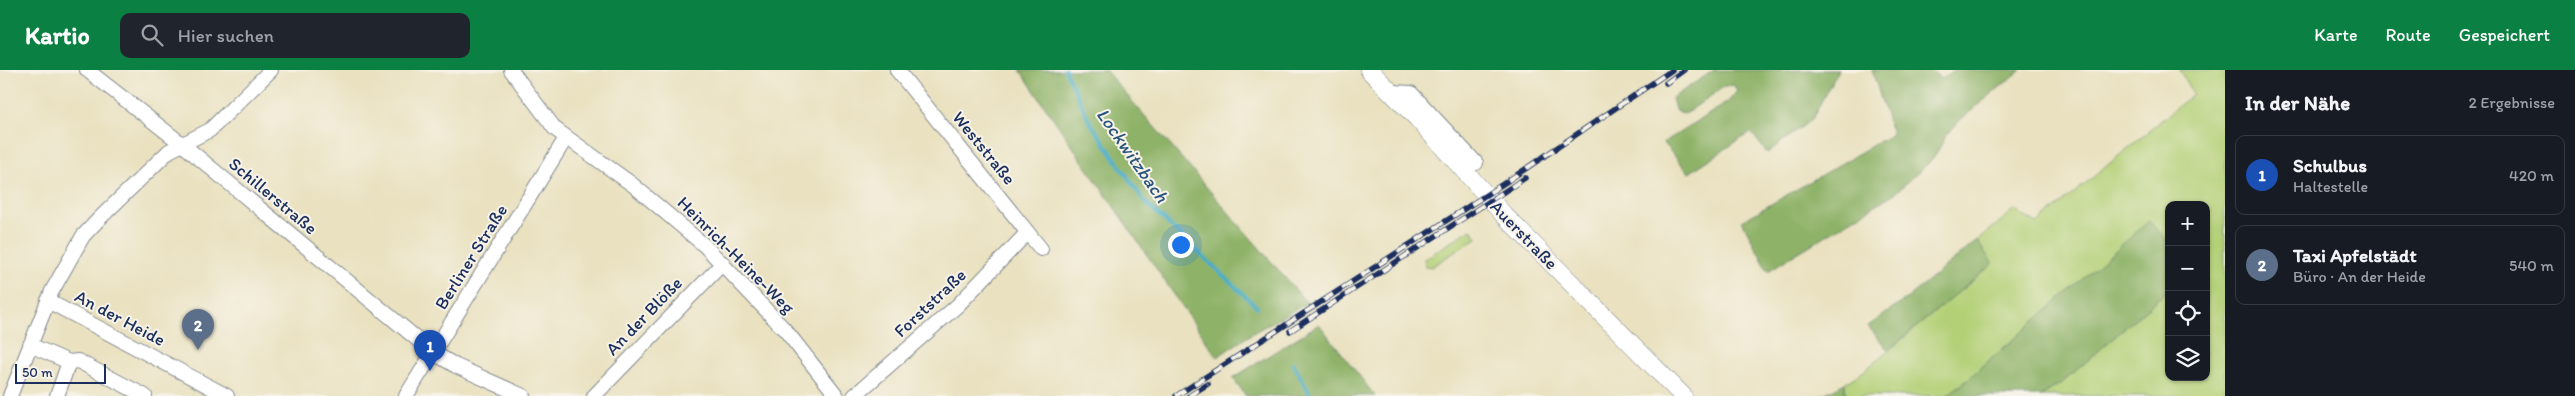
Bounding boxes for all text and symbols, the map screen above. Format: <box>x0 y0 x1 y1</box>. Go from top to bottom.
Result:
search box <box>120 13 470 58</box>
text: Kartio <box>25 21 90 50</box>
icon: search <box>138 21 166 49</box>
text: Hier suchen <box>178 24 274 47</box>
text: Karte <box>2314 24 2357 46</box>
text: Route <box>2385 24 2431 46</box>
text: Gespeichert <box>2459 24 2550 46</box>
text: In der Nähe <box>2245 90 2350 115</box>
text: 2 Ergebnisse <box>2469 93 2555 112</box>
water label: Lockwitzbach <box>1092 104 1174 207</box>
street label: Weststraße <box>948 107 1020 189</box>
street label: Schillerstraße <box>224 153 322 239</box>
text: Schulbus <box>2293 154 2367 177</box>
text: 1 <box>2258 166 2266 185</box>
text: 420 m <box>2509 166 2554 185</box>
text: Haltestelle <box>2293 177 2368 196</box>
street label: Heinrich-Heine-Weg <box>673 192 800 319</box>
street label: Auerstraße <box>1486 196 1562 274</box>
street label: Berliner Straße <box>430 200 512 314</box>
map controls <box>2165 201 2210 381</box>
button: + <box>2165 201 2210 246</box>
your location <box>1168 232 1194 258</box>
text: Taxi Apfelstädt <box>2293 244 2417 267</box>
button: − <box>2165 246 2210 291</box>
text: 2 <box>2258 256 2266 275</box>
text: 540 m <box>2509 256 2554 275</box>
street label: Forststraße <box>889 264 971 342</box>
text: Büro · An der Heide <box>2293 267 2426 286</box>
street label: An der Blöße <box>601 272 687 360</box>
street label: An der Heide <box>71 285 169 351</box>
button: locate <box>2165 291 2210 336</box>
pin: 2 <box>182 309 214 350</box>
pin: 1 <box>414 330 446 371</box>
button: layers <box>2165 336 2210 381</box>
scale bar <box>15 361 106 384</box>
text: 50 m <box>22 364 53 381</box>

